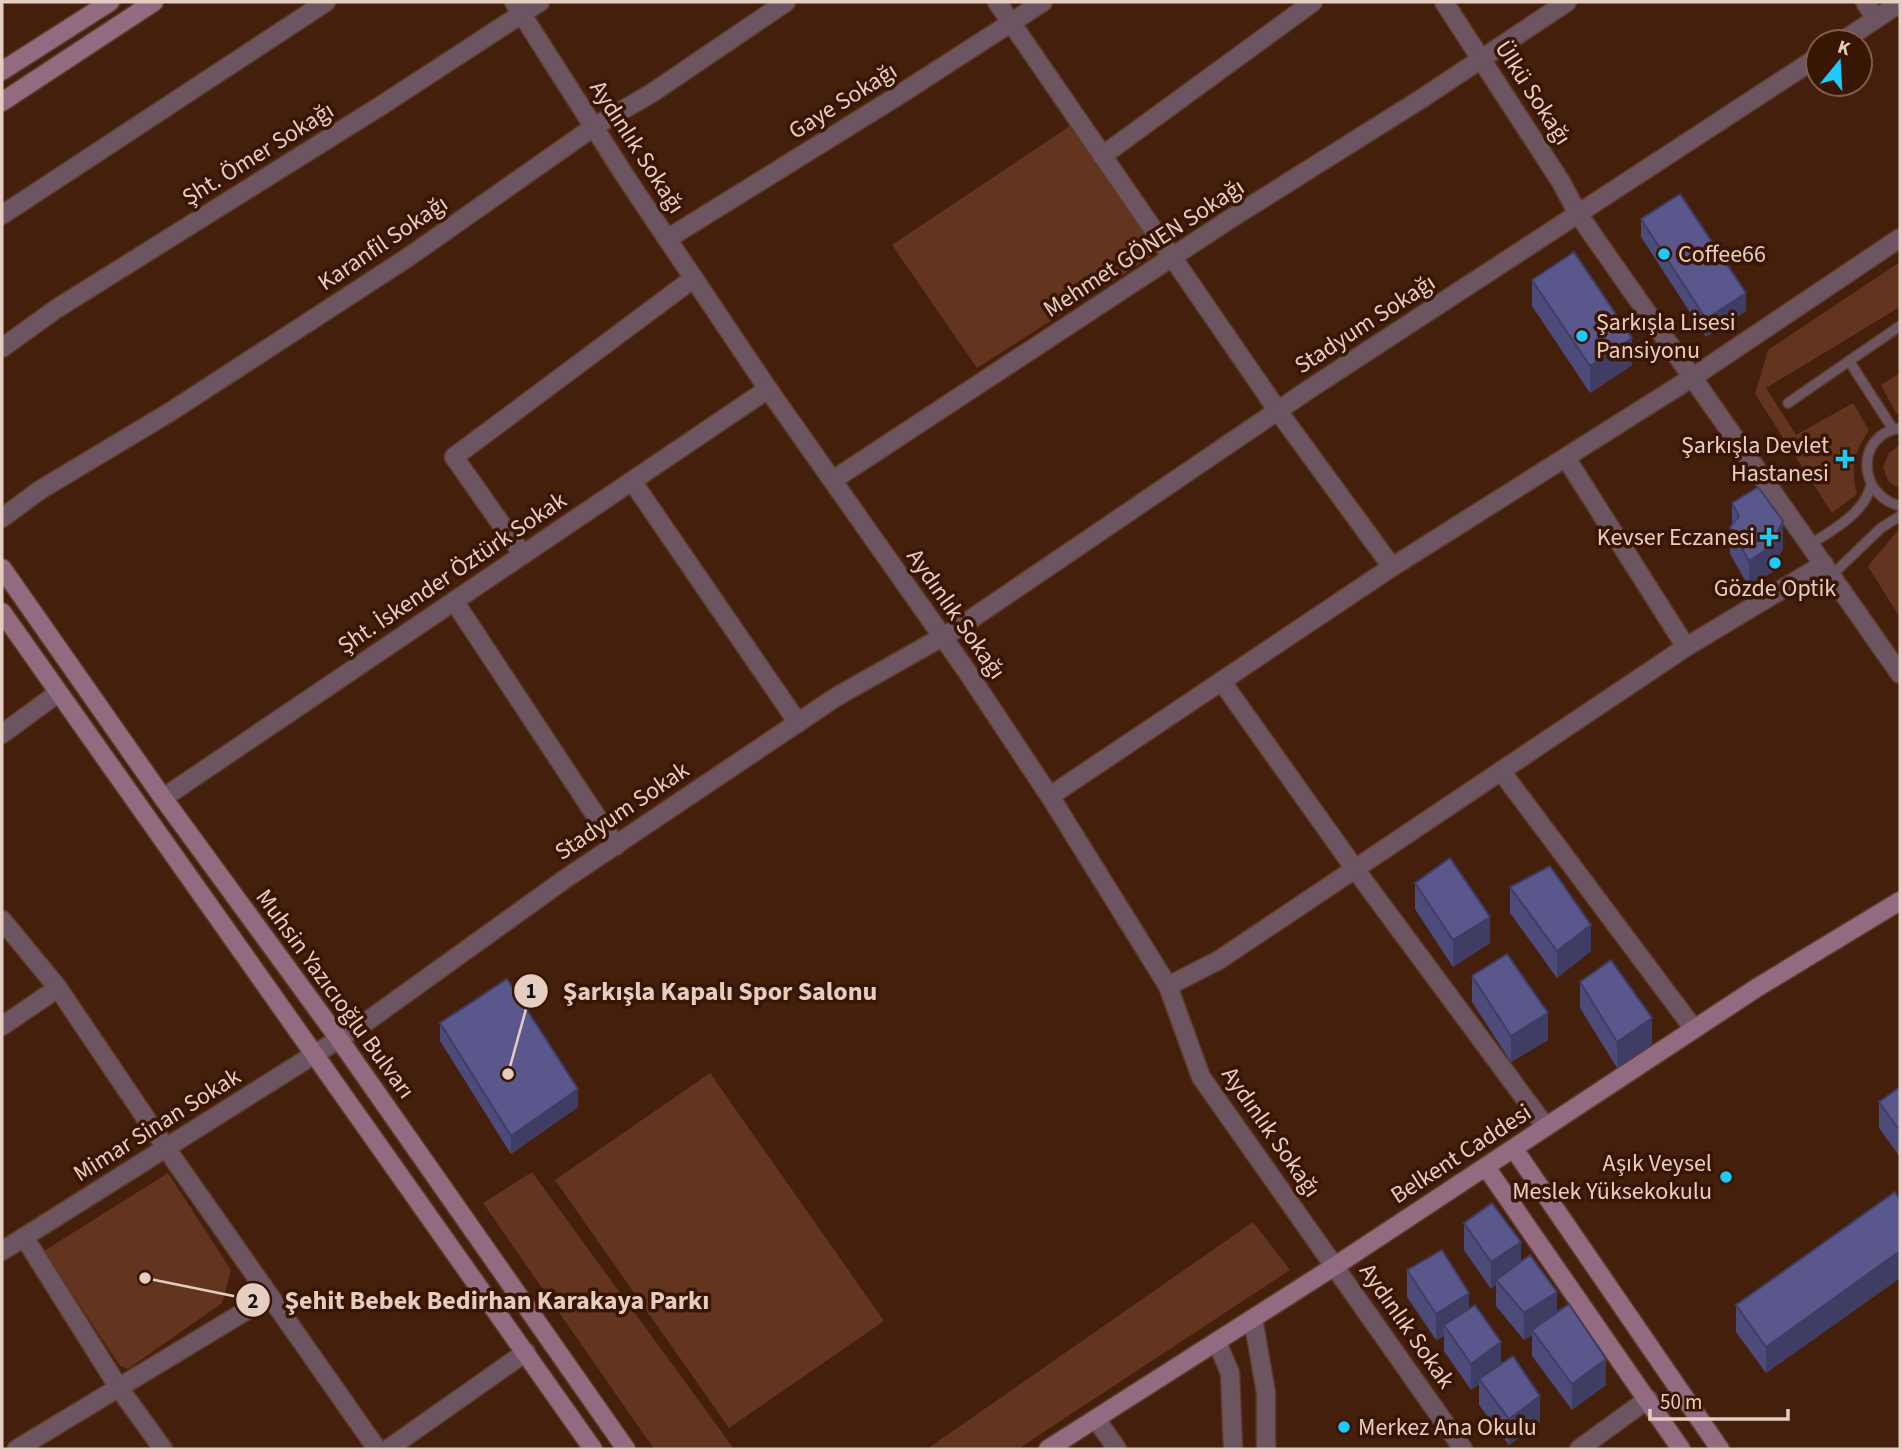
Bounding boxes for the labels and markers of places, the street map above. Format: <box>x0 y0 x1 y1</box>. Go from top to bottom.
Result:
place label: Coffee66 <box>1678 237 1766 272</box>
marker: Coffee66 <box>1656 246 1672 262</box>
place label: Şarkışla Lisesi Pansiyonu <box>1596 305 1736 368</box>
marker: Şarkışla Lisesi Pansiyonu <box>1574 328 1590 344</box>
place label: Şarkışla Devlet Hastanesi <box>1681 428 1829 491</box>
marker: Şarkışla Devlet Hastanesi <box>1835 449 1855 469</box>
place label: Kevser Eczanesi <box>1597 520 1755 555</box>
marker: Kevser Eczanesi <box>1761 529 1777 545</box>
marker: Gözde Optik <box>1767 555 1783 571</box>
place label: Gözde Optik <box>1714 571 1836 606</box>
callout: Şarkışla Kapalı Spor Salonu <box>513 968 891 1015</box>
place label: Aşık Veysel Meslek Yüksekokulu <box>1512 1146 1712 1209</box>
marker: Aşık Veysel Meslek Yüksekokulu <box>1718 1169 1734 1185</box>
callout: Şehit Bebek Bedirhan Karakaya Parkı <box>236 1277 724 1324</box>
place label: Merkez Ana Okulu <box>1358 1410 1537 1445</box>
marker: Merkez Ana Okulu <box>1336 1419 1352 1435</box>

